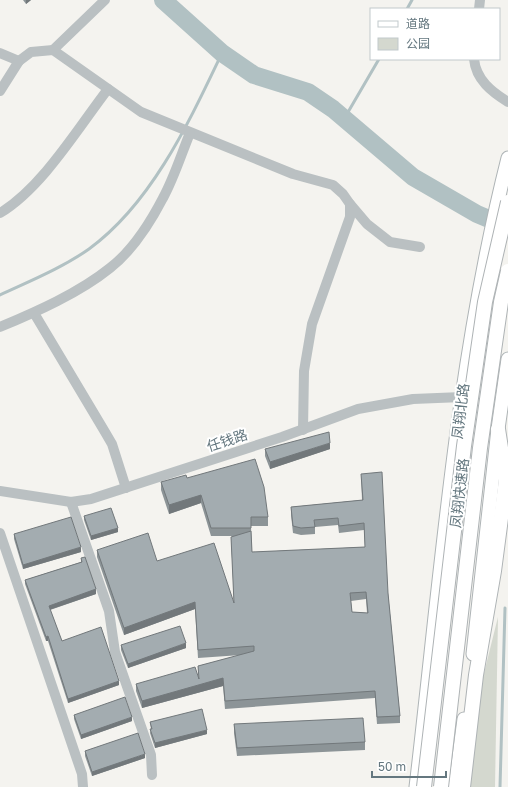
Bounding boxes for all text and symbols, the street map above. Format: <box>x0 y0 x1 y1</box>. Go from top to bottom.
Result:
legend <box>370 8 500 60</box>
text: 道路 <box>406 16 430 31</box>
text: 公园 <box>406 36 430 51</box>
street label: 凤翔北路 <box>448 382 472 440</box>
street label: 任钱路 <box>204 425 250 455</box>
street label: 凤翔快速路 <box>446 457 472 529</box>
scale bar <box>372 753 446 779</box>
text: 50 m <box>378 759 406 774</box>

